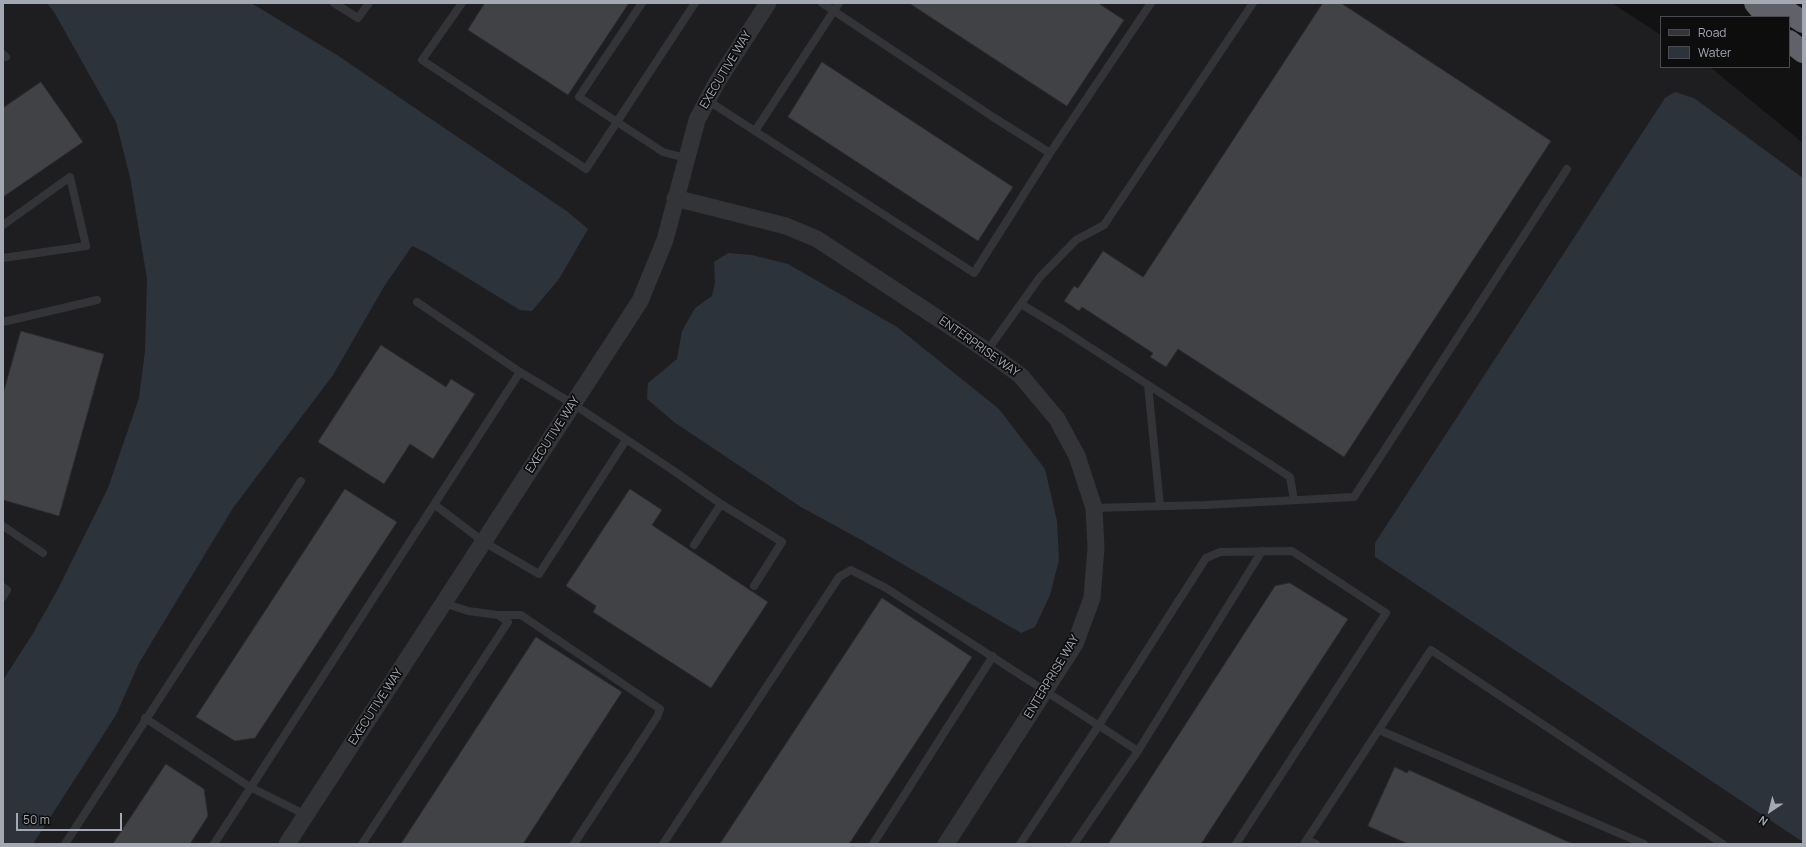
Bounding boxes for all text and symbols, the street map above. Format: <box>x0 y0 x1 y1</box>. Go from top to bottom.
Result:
legend <box>1660 16 1790 68</box>
text: Road <box>1698 24 1726 41</box>
street label: EXECUTIVE WAY <box>697 29 755 111</box>
text: Water <box>1698 44 1731 61</box>
street label: ENTERPRISE WAY <box>936 314 1022 380</box>
street label: EXECUTIVE WAY <box>523 394 583 476</box>
street label: ENTERPRISE WAY <box>1021 633 1083 721</box>
street label: EXECUTIVE WAY <box>346 666 406 748</box>
north arrow <box>1750 791 1790 831</box>
scale bar <box>18 805 124 831</box>
text: 50 m <box>23 811 50 828</box>
text: N <box>1755 813 1770 830</box>

